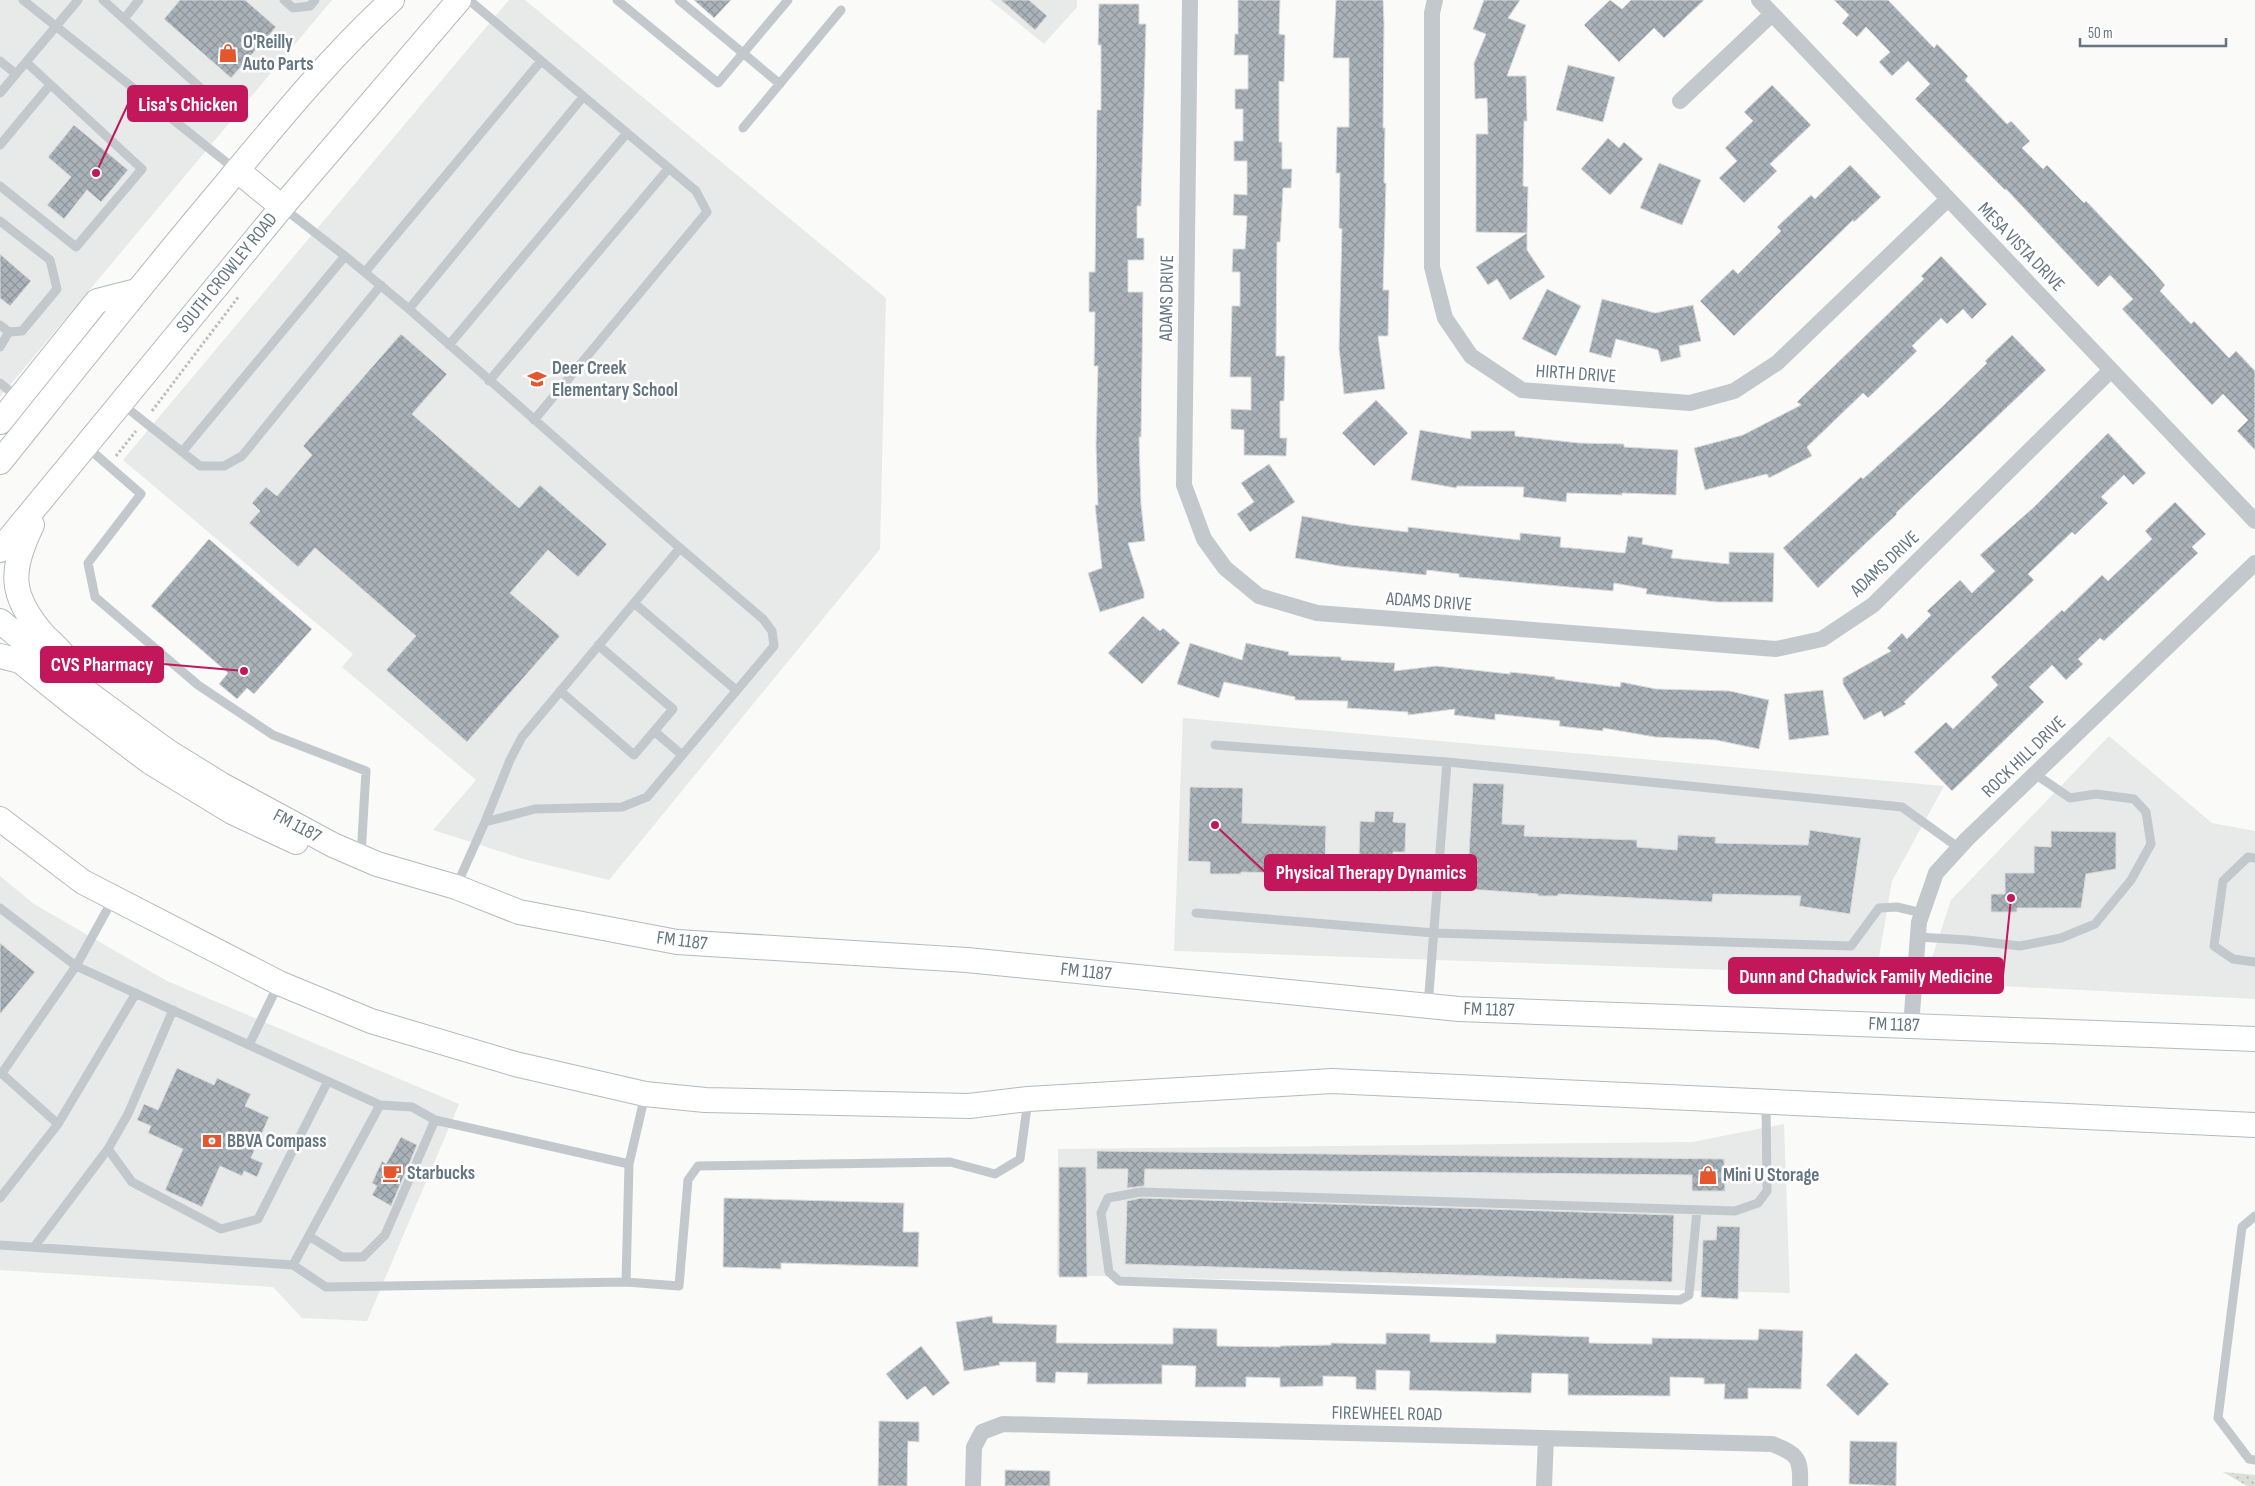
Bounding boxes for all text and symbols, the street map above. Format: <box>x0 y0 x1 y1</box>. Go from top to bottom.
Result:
scale bar <box>2080 15 2226 47</box>
text: 50 m <box>2088 24 2113 43</box>
place label: O'Reilly Auto Parts <box>242 31 314 76</box>
shop icon: O'Reilly Auto Parts <box>217 42 239 64</box>
callout: Lisa's Chicken <box>128 86 247 121</box>
text: Lisa's Chicken <box>138 93 238 117</box>
street label: MESA VISTA DRIVE <box>1973 198 2069 296</box>
street label: SOUTH CROWLEY ROAD <box>172 208 282 338</box>
street label: ADAMS DRIVE <box>1155 255 1179 342</box>
place label: Deer Creek Elementary School <box>552 357 678 402</box>
street label: HIRTH DRIVE <box>1535 360 1617 388</box>
school or university icon: Deer Creek Elementary School <box>526 368 548 390</box>
street label: ADAMS DRIVE <box>1845 526 1924 602</box>
street label: ADAMS DRIVE <box>1384 587 1473 616</box>
callout: CVS Pharmacy <box>41 647 163 682</box>
text: CVS Pharmacy <box>51 653 154 677</box>
street label: ROCK HILL DRIVE <box>1977 711 2071 803</box>
street label: FM 1187 <box>269 804 325 848</box>
callout: Physical Therapy Dynamics <box>1265 855 1476 890</box>
text: Physical Therapy Dynamics <box>1276 861 1467 885</box>
street label: FM 1187 <box>655 926 709 956</box>
street label: FM 1187 <box>1059 958 1113 986</box>
callout: Dunn and Chadwick Family Medicine <box>1729 958 2003 993</box>
text: Dunn and Chadwick Family Medicine <box>1739 965 1993 989</box>
street label: FM 1187 <box>1463 998 1515 1022</box>
street label: FM 1187 <box>1868 1013 1920 1037</box>
bank icon: BBVA Compass <box>201 1130 223 1152</box>
place label: BBVA Compass <box>227 1130 326 1153</box>
cafe icon: Starbucks <box>381 1162 403 1184</box>
place label: Starbucks <box>407 1162 475 1185</box>
shop icon: Mini U Storage <box>1697 1164 1719 1186</box>
place label: Mini U Storage <box>1723 1164 1819 1187</box>
street label: FIREWHEEL ROAD <box>1331 1402 1443 1426</box>

